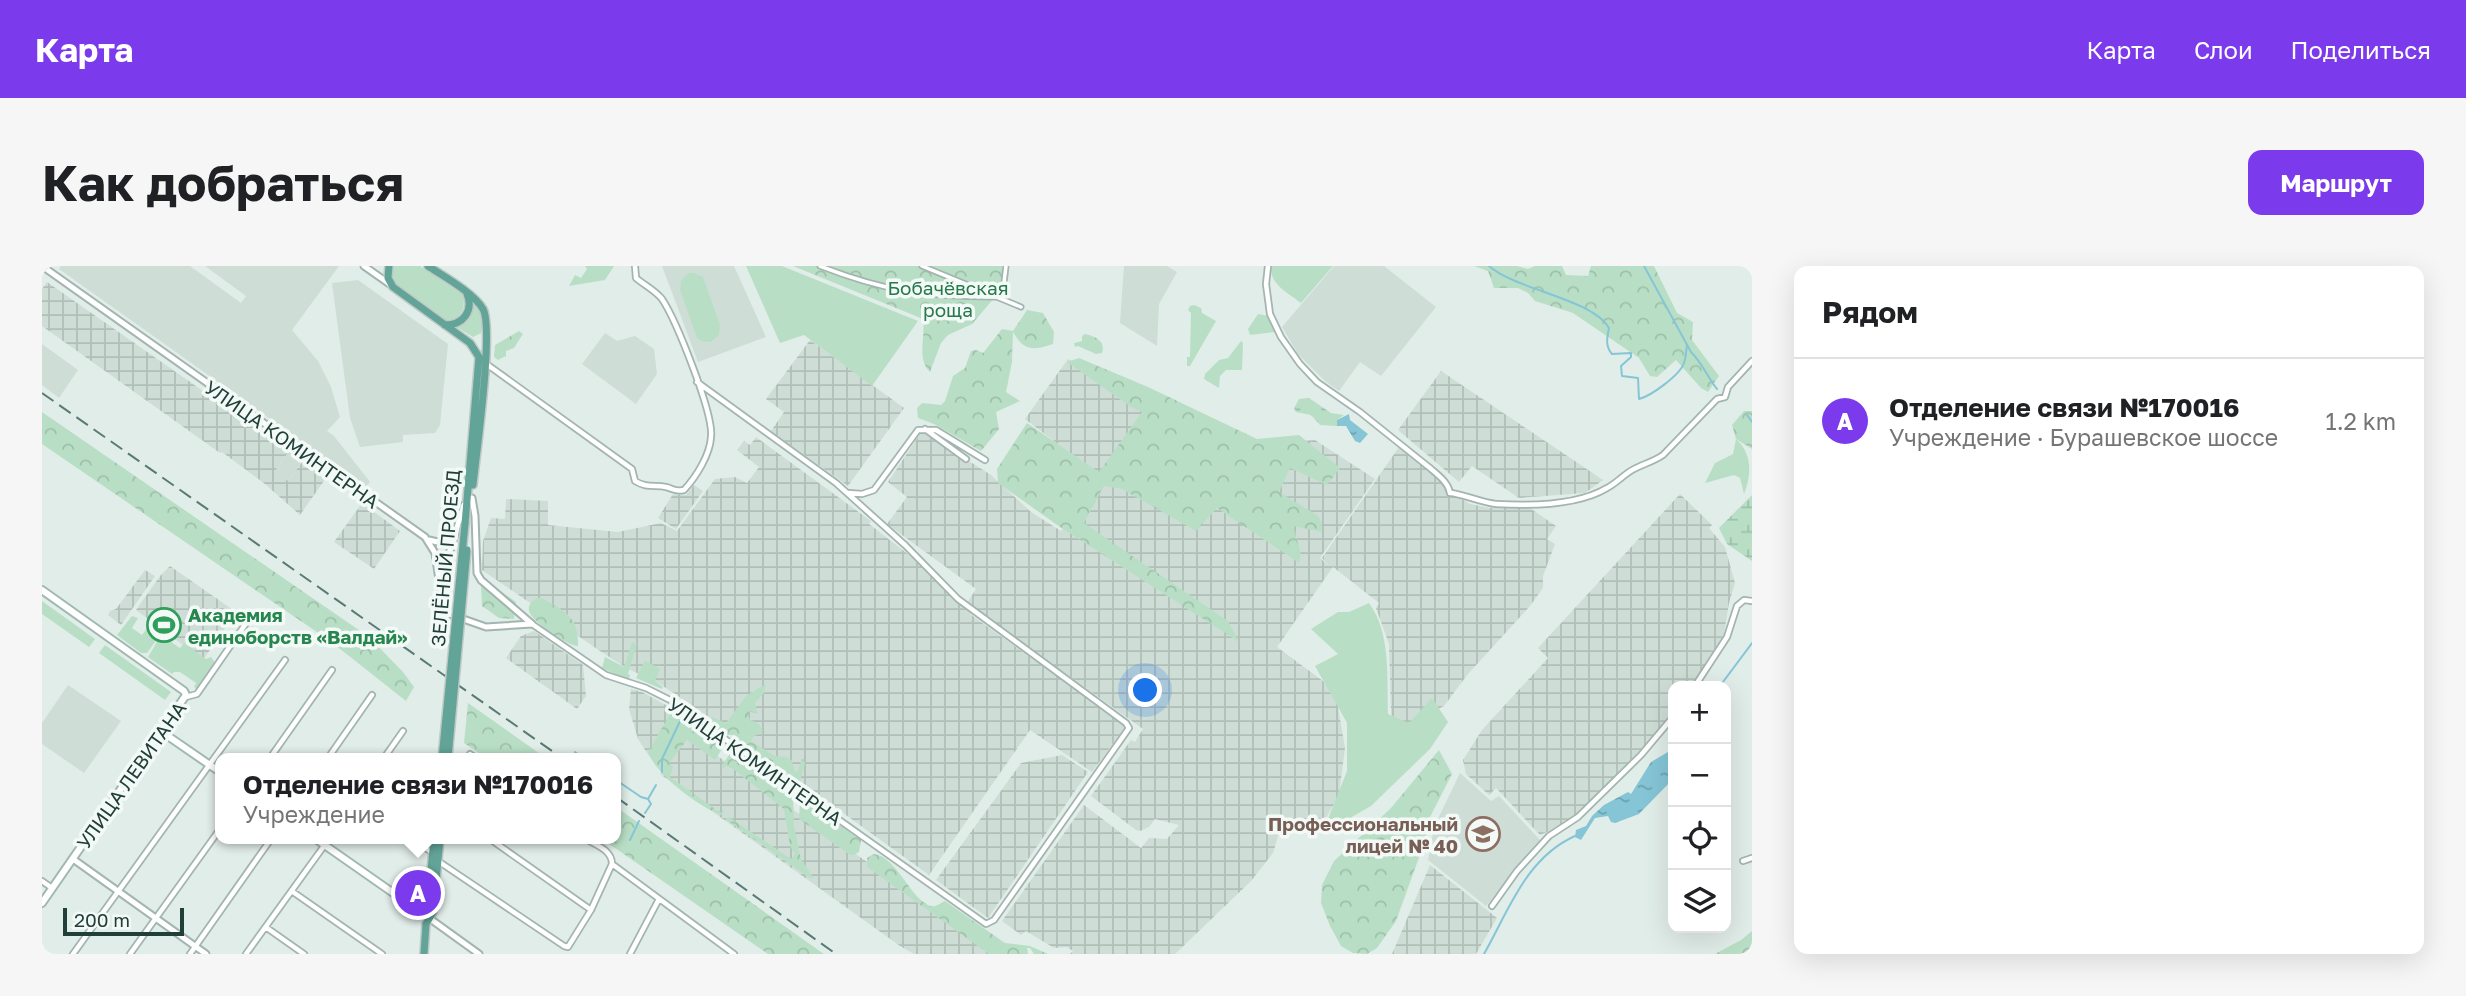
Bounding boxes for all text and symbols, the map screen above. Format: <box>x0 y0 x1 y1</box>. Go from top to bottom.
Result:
text: Карта <box>35 30 134 69</box>
text: Карта <box>2086 35 2156 64</box>
text: Слои <box>2194 35 2253 64</box>
text: Поделиться <box>2291 35 2431 64</box>
button: Маршрут <box>2248 150 2424 215</box>
text: Как добраться <box>42 153 404 212</box>
park label: Бобачёвская роща <box>887 276 1009 321</box>
text: Рядом <box>1822 294 1918 330</box>
street label: УЛИЦА КОМИНТЕРНА <box>200 375 384 513</box>
text: Отделение связи №170016 <box>1889 392 2239 423</box>
text: A <box>1837 407 1853 435</box>
text: 1.2 km <box>2326 407 2396 435</box>
text: Учреждение · Бурашевское шоссе <box>1889 423 2278 451</box>
street label: ЗЕЛЁНЫЙ ПРОЕЗД <box>426 468 464 648</box>
place label: Академия единоборств «Валдай» <box>188 603 407 648</box>
sports icon: Академия единоборств «Валдай» <box>145 606 183 644</box>
your location <box>1128 673 1162 707</box>
map controls <box>1668 681 1731 933</box>
button: + <box>1668 681 1731 744</box>
street label: УЛИЦА КОМИНТЕРНА <box>663 692 847 830</box>
street label: УЛИЦА ЛЕВИТАНА <box>71 697 191 853</box>
button: − <box>1668 744 1731 807</box>
popup <box>215 753 621 844</box>
text: Отделение связи №170016 <box>243 769 593 800</box>
text: Учреждение <box>243 800 385 828</box>
button: locate <box>1668 807 1731 870</box>
place label: Профессиональный лицей № 40 <box>1268 812 1458 857</box>
school or university icon: Профессиональный лицей № 40 <box>1464 815 1502 853</box>
pin: A <box>395 867 441 919</box>
button: layers <box>1668 870 1731 933</box>
scale bar <box>63 905 184 937</box>
text: 200 m <box>74 908 130 931</box>

